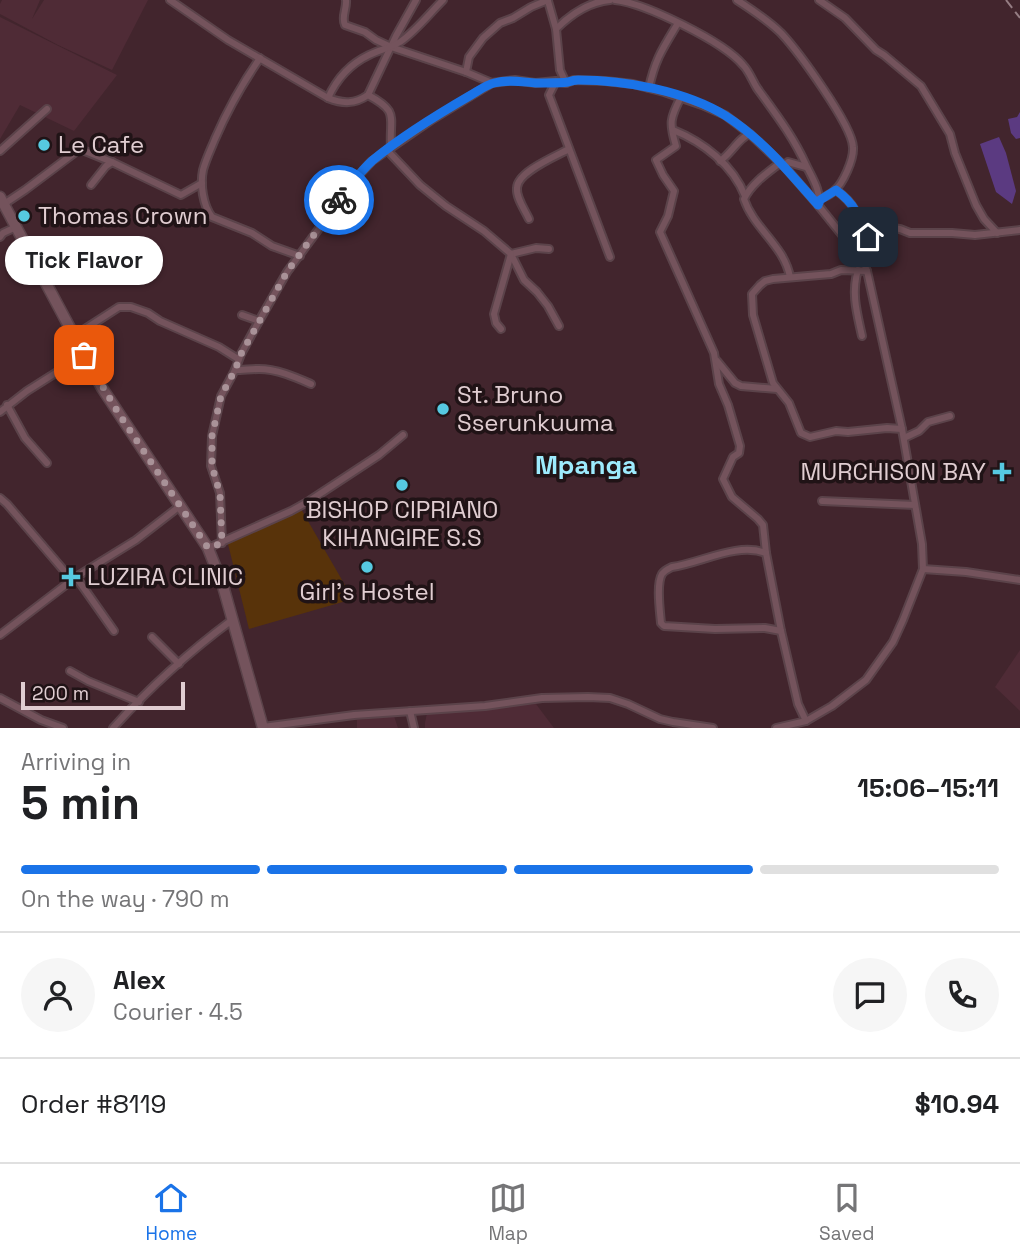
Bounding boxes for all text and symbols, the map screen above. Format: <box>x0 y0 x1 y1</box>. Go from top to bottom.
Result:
place label: Le Cafe <box>58 129 144 160</box>
marker: Le Cafe <box>36 137 52 153</box>
courier <box>304 165 374 235</box>
icon: bike <box>320 181 358 219</box>
place label: Thomas Crown <box>38 200 207 231</box>
pin <box>838 207 898 267</box>
marker: Thomas Crown <box>16 208 32 224</box>
icon: home <box>849 218 887 256</box>
callout: Tick Flavor <box>5 236 163 285</box>
text: Tick Flavor <box>25 245 143 275</box>
pin <box>54 325 114 385</box>
icon: bag <box>65 336 103 374</box>
place label: St. Bruno Sserunkuuma <box>457 379 614 438</box>
marker: St. Bruno Sserunkuuma <box>435 401 451 417</box>
district label: Mpanga <box>535 448 637 482</box>
place label: MURCHISON BAY <box>801 456 986 487</box>
marker: MURCHISON BAY <box>992 462 1012 482</box>
marker: BISHOP CIPRIANO KIHANGIRE S.S <box>394 477 410 493</box>
place label: BISHOP CIPRIANO KIHANGIRE S.S <box>306 494 498 553</box>
marker: Girl's Hostel <box>359 559 375 575</box>
place label: LUZIRA CLINIC <box>87 561 243 592</box>
marker: LUZIRA CLINIC <box>61 567 81 587</box>
place label: Girl's Hostel <box>299 576 435 607</box>
scale bar <box>21 679 186 711</box>
text: 200 m <box>32 681 89 706</box>
text: Arriving in <box>21 747 131 777</box>
text: 15:06–15:11 <box>857 771 999 805</box>
text: 5 min <box>21 774 140 832</box>
text: On the way · 790 m <box>21 884 229 914</box>
button: person <box>21 958 95 1032</box>
button: chat <box>833 958 907 1032</box>
button: phone <box>925 958 999 1032</box>
text: Alex <box>113 963 166 997</box>
text: Courier · 4.5 <box>113 997 243 1027</box>
text: Order #8119 <box>21 1087 167 1121</box>
text: $10.94 <box>915 1087 999 1121</box>
tab: Home <box>146 1179 197 1246</box>
tab: Map <box>488 1179 528 1246</box>
tab: Saved <box>819 1179 874 1246</box>

